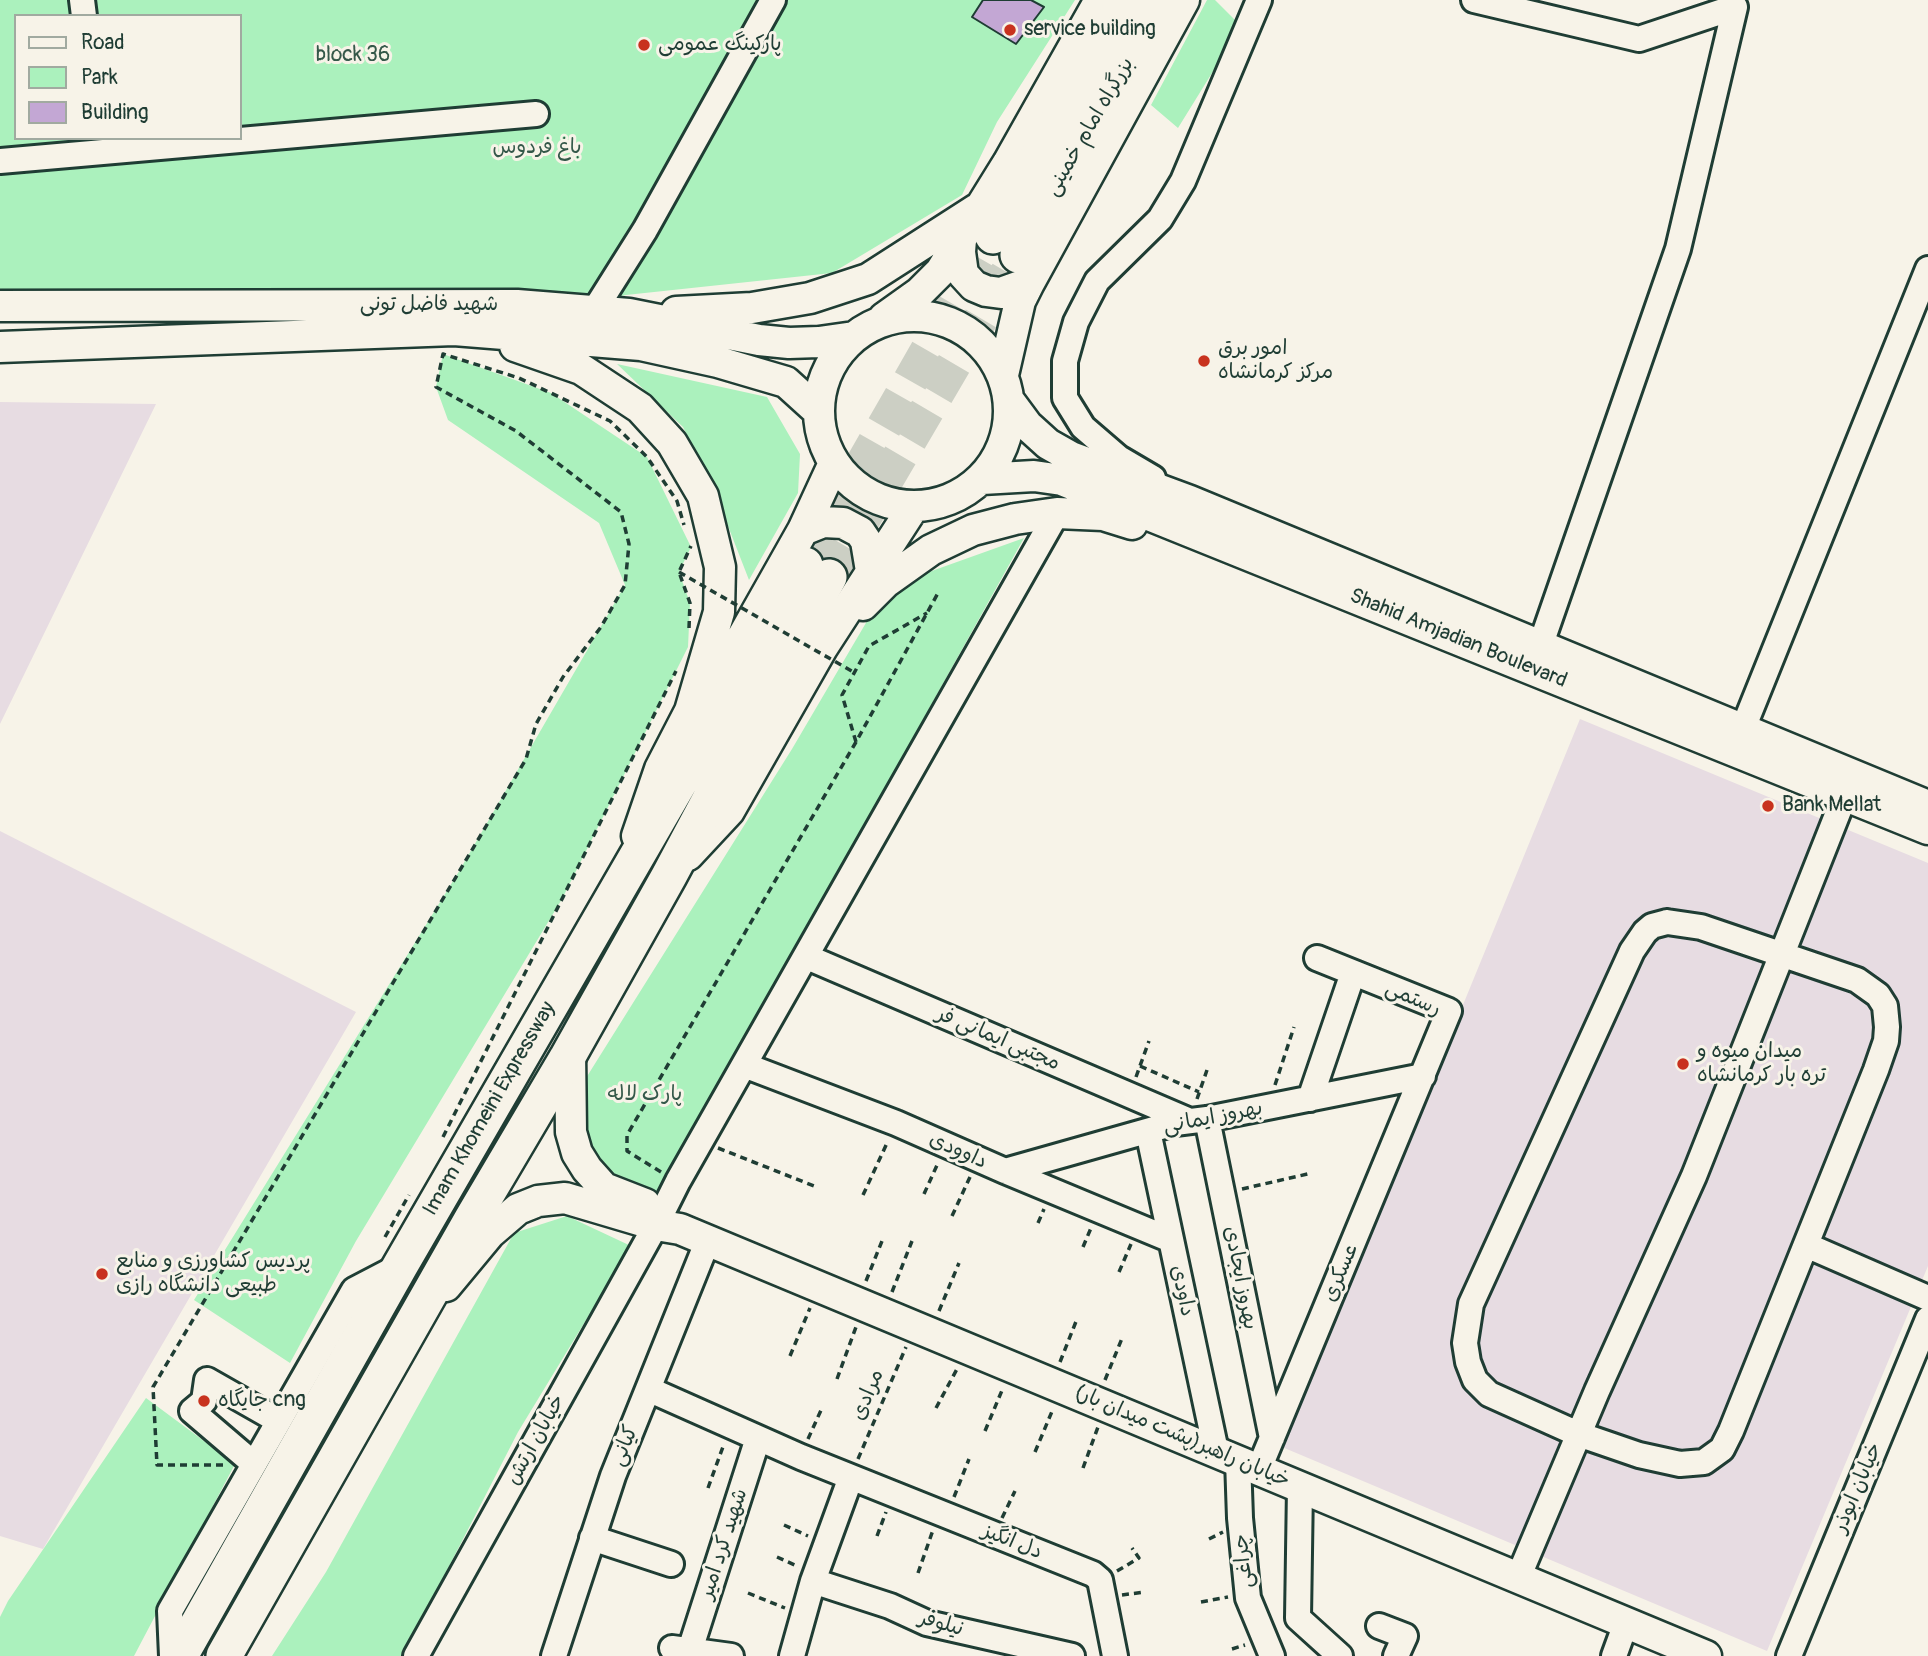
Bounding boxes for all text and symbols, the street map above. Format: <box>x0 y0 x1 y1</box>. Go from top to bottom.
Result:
legend <box>14 14 242 140</box>
place label: service building <box>1024 17 1156 43</box>
marker: service building <box>1002 22 1018 38</box>
text: Road <box>81 29 125 56</box>
place label: پارکینگ عمومی <box>658 32 782 58</box>
marker: پارکینگ عمومی <box>636 37 652 53</box>
park label: block 36 <box>316 43 390 69</box>
street label: بزرگراه امام خمینی <box>1040 53 1140 201</box>
text: Park <box>81 64 118 91</box>
text: Building <box>81 99 148 126</box>
park label: باغ فردوس <box>492 135 582 161</box>
street label: شهید فاضل تونی <box>360 292 498 318</box>
place label: امور برق مرکز کرمانشاه <box>1218 336 1333 386</box>
marker: امور برق مرکز کرمانشاه <box>1196 353 1212 369</box>
street label: Shahid Amjadian Boulevard <box>1346 584 1570 694</box>
place label: Bank Mellat <box>1782 793 1881 819</box>
marker: Bank Mellat <box>1760 798 1776 814</box>
street label: رستمی <box>1381 976 1445 1022</box>
street label: Imam Khomeini Expressway <box>418 998 562 1220</box>
street label: مجتبی ایمانی فر <box>932 1002 1064 1076</box>
place label: میدان میوه و تره بار کرمانشاه <box>1697 1039 1826 1089</box>
marker: میدان میوه و تره بار کرمانشاه <box>1675 1056 1691 1072</box>
park label: پارک لاله <box>608 1082 682 1108</box>
street label: بهروز ایمانی <box>1161 1096 1265 1140</box>
street label: داوودی <box>925 1127 991 1175</box>
street label: بهروز ایجادی <box>1218 1224 1262 1332</box>
street label: عسکری <box>1318 1240 1364 1306</box>
place label: پردیس کشاورزی و منابع طبیعی دانشگاه رازی <box>116 1249 311 1299</box>
street label: داودی <box>1164 1263 1200 1319</box>
marker: پردیس کشاورزی و منابع طبیعی دانشگاه رازی <box>94 1266 110 1282</box>
street label: مرادی <box>846 1366 890 1424</box>
street label: خیابان راهبر(پشت میدان بار) <box>1071 1380 1293 1494</box>
place label: جایگاه cng <box>218 1388 306 1414</box>
street label: خیابان ارتش <box>501 1390 571 1490</box>
marker: جایگاه cng <box>196 1393 212 1409</box>
street label: کیانی <box>606 1422 644 1470</box>
street label: خیابان ابوذر <box>1828 1439 1888 1537</box>
street label: شهید کرد امیر <box>694 1485 754 1603</box>
street label: دل انگیز <box>978 1519 1046 1565</box>
street label: چراغی <box>1229 1533 1259 1589</box>
street label: نیلوفر <box>916 1606 966 1642</box>

